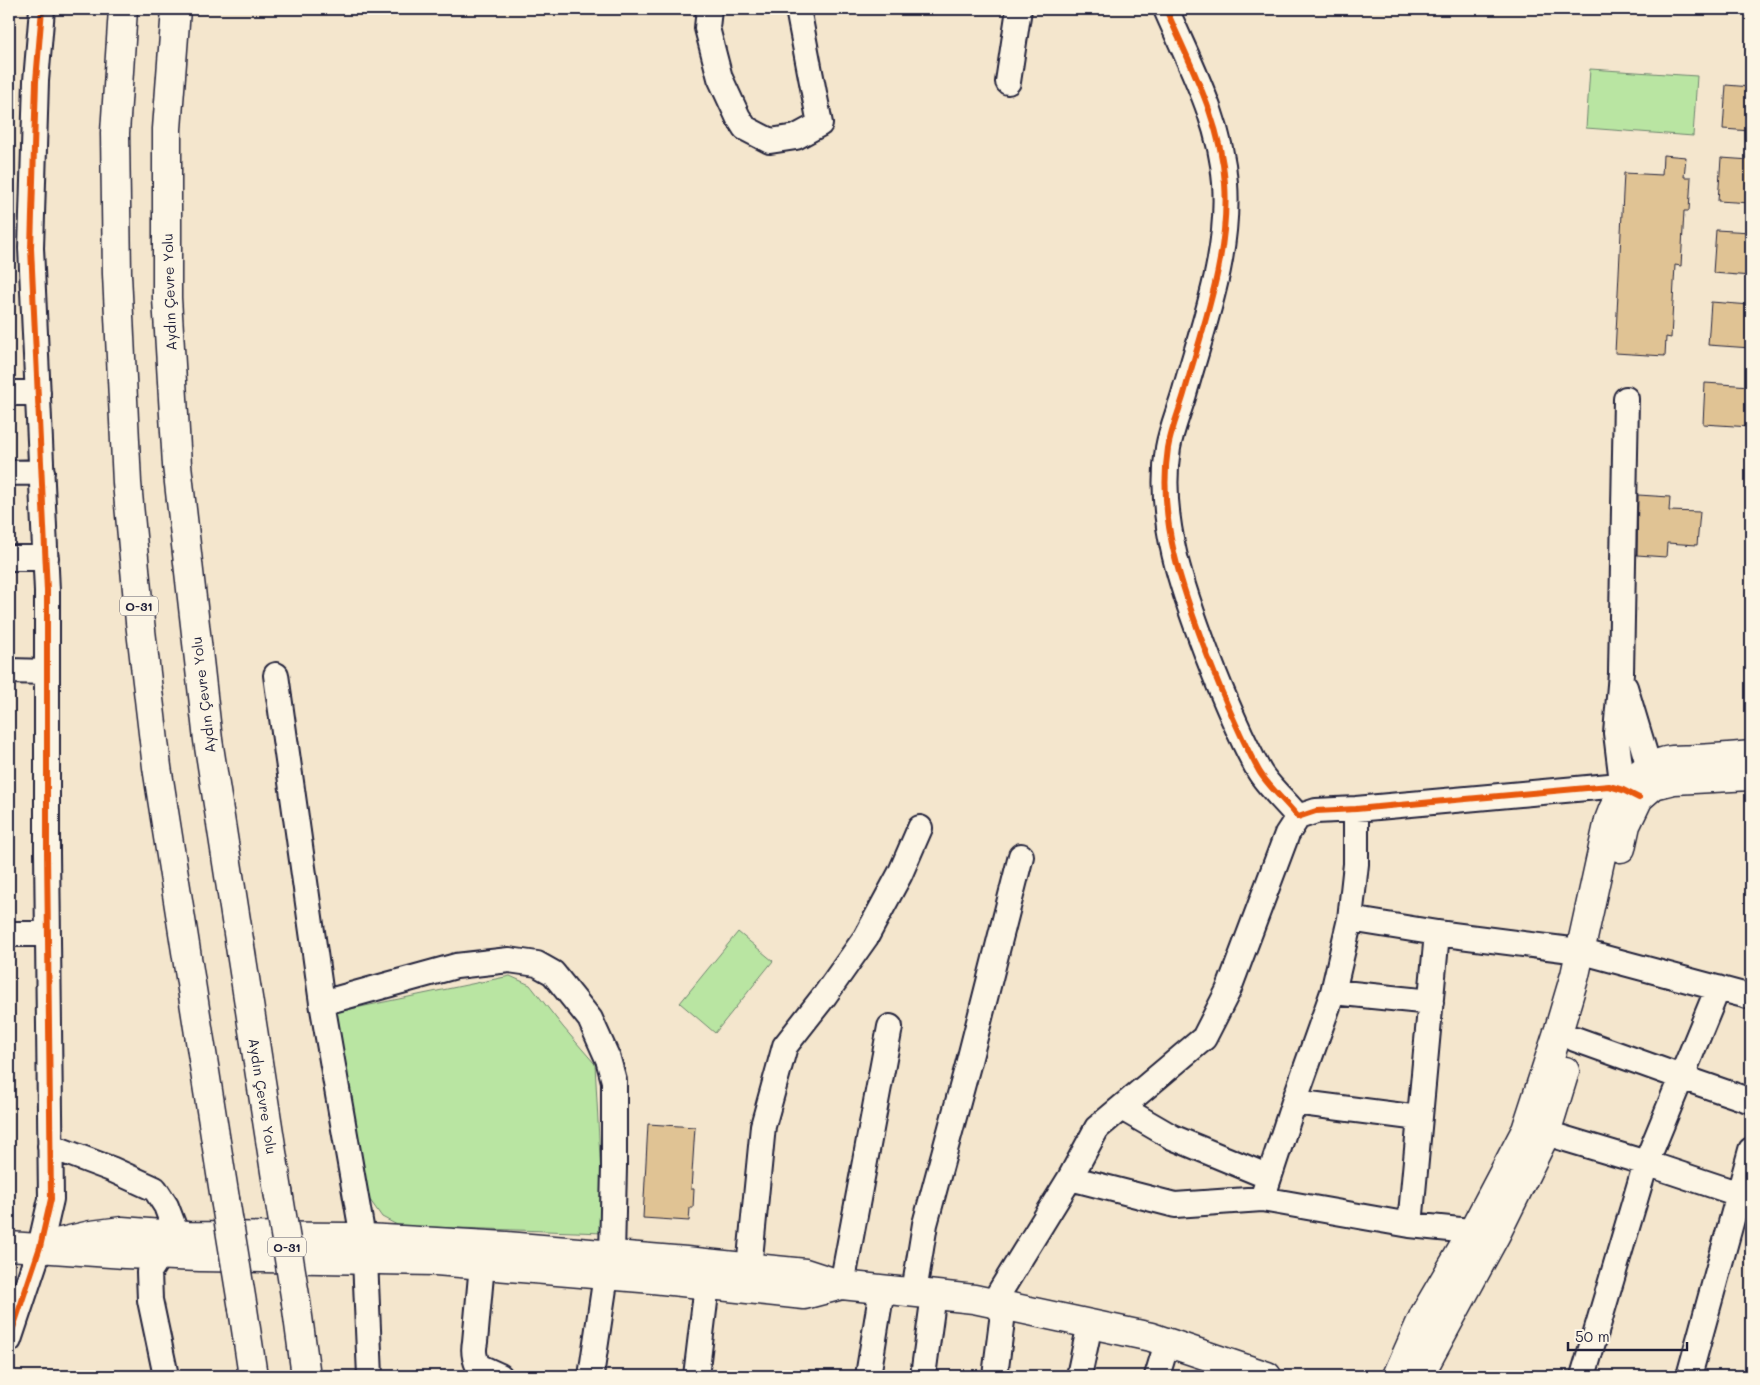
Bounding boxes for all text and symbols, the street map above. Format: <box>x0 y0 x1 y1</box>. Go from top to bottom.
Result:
street label: Aydın Çevre Yolu <box>157 233 181 351</box>
road number: O-31 <box>120 596 158 616</box>
street label: Aydın Çevre Yolu <box>186 636 220 754</box>
street label: Aydın Çevre Yolu <box>244 1037 282 1155</box>
road number: O-31 <box>268 1238 306 1256</box>
scale bar <box>1568 1320 1686 1352</box>
text: 50 m <box>1575 1326 1610 1346</box>

